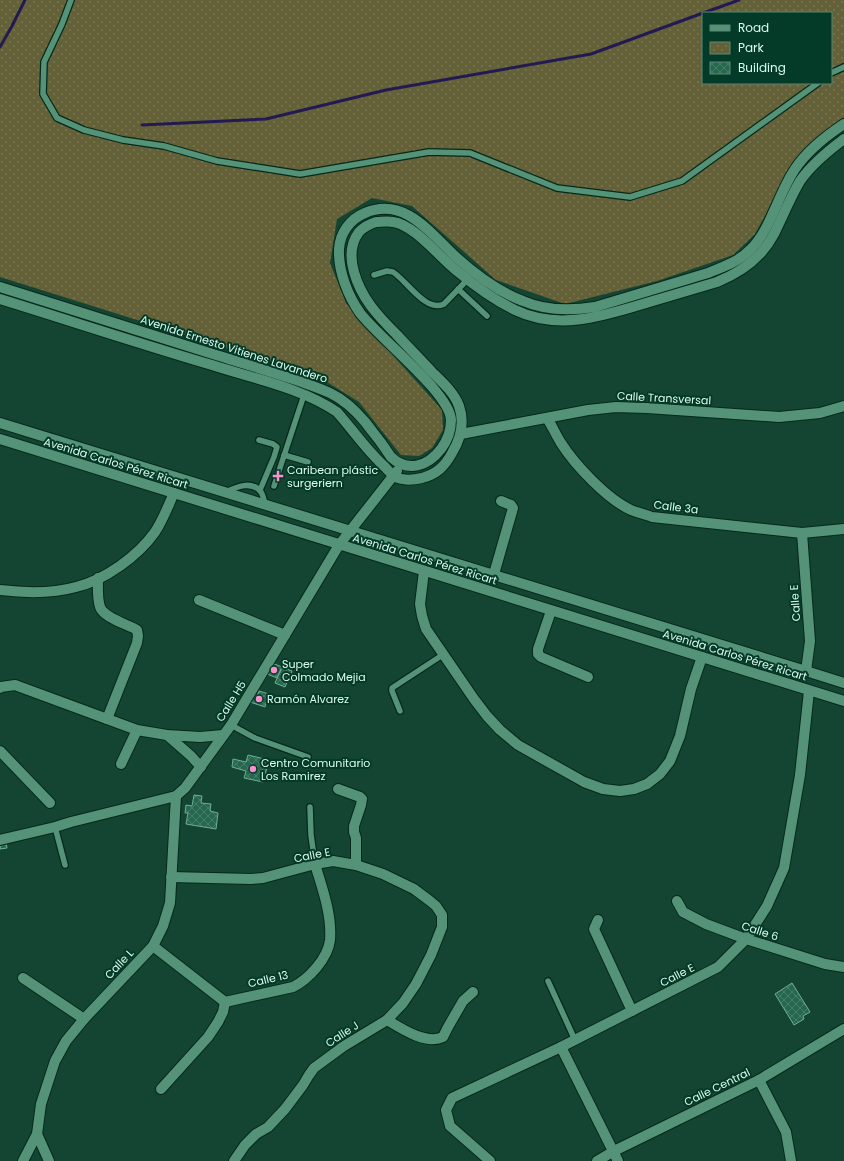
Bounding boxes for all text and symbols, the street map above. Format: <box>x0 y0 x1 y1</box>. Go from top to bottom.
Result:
legend <box>702 12 832 84</box>
text: Road <box>738 19 769 36</box>
text: Park <box>738 39 765 56</box>
text: Building <box>738 59 786 76</box>
street label: Avenida Ernesto Vitienes Lavandero <box>138 311 330 387</box>
street label: Calle Transversal <box>616 388 712 408</box>
street label: Avenida Carlos Pérez Ricart <box>42 433 190 493</box>
place label: Caribean plástic surgeriern <box>287 462 378 491</box>
marker: Caribean plástic surgeriern <box>272 470 284 482</box>
street label: Calle 3a <box>653 496 699 518</box>
street label: Avenida Carlos Pérez Ricart <box>351 529 499 589</box>
street label: Calle E <box>786 584 804 622</box>
street label: Avenida Carlos Pérez Ricart <box>661 625 809 685</box>
place label: Super Colmado Mejia <box>282 656 366 685</box>
marker: Super Colmado Mejia <box>269 665 279 675</box>
street label: Calle H5 <box>212 677 250 725</box>
place label: Ramón Alvarez <box>267 691 349 707</box>
marker: Ramón Alvarez <box>254 694 264 704</box>
place label: Centro Comunitario Los Ramirez <box>261 755 370 784</box>
marker: Centro Comunitario Los Ramirez <box>248 764 258 774</box>
street label: Calle E <box>292 844 332 866</box>
street label: Calle 6 <box>739 918 781 944</box>
street label: Calle L <box>101 945 137 983</box>
street label: Calle E <box>657 960 697 990</box>
street label: Calle 13 <box>246 967 290 991</box>
street label: Calle J <box>322 1017 362 1051</box>
street label: Calle Central <box>681 1064 753 1110</box>

